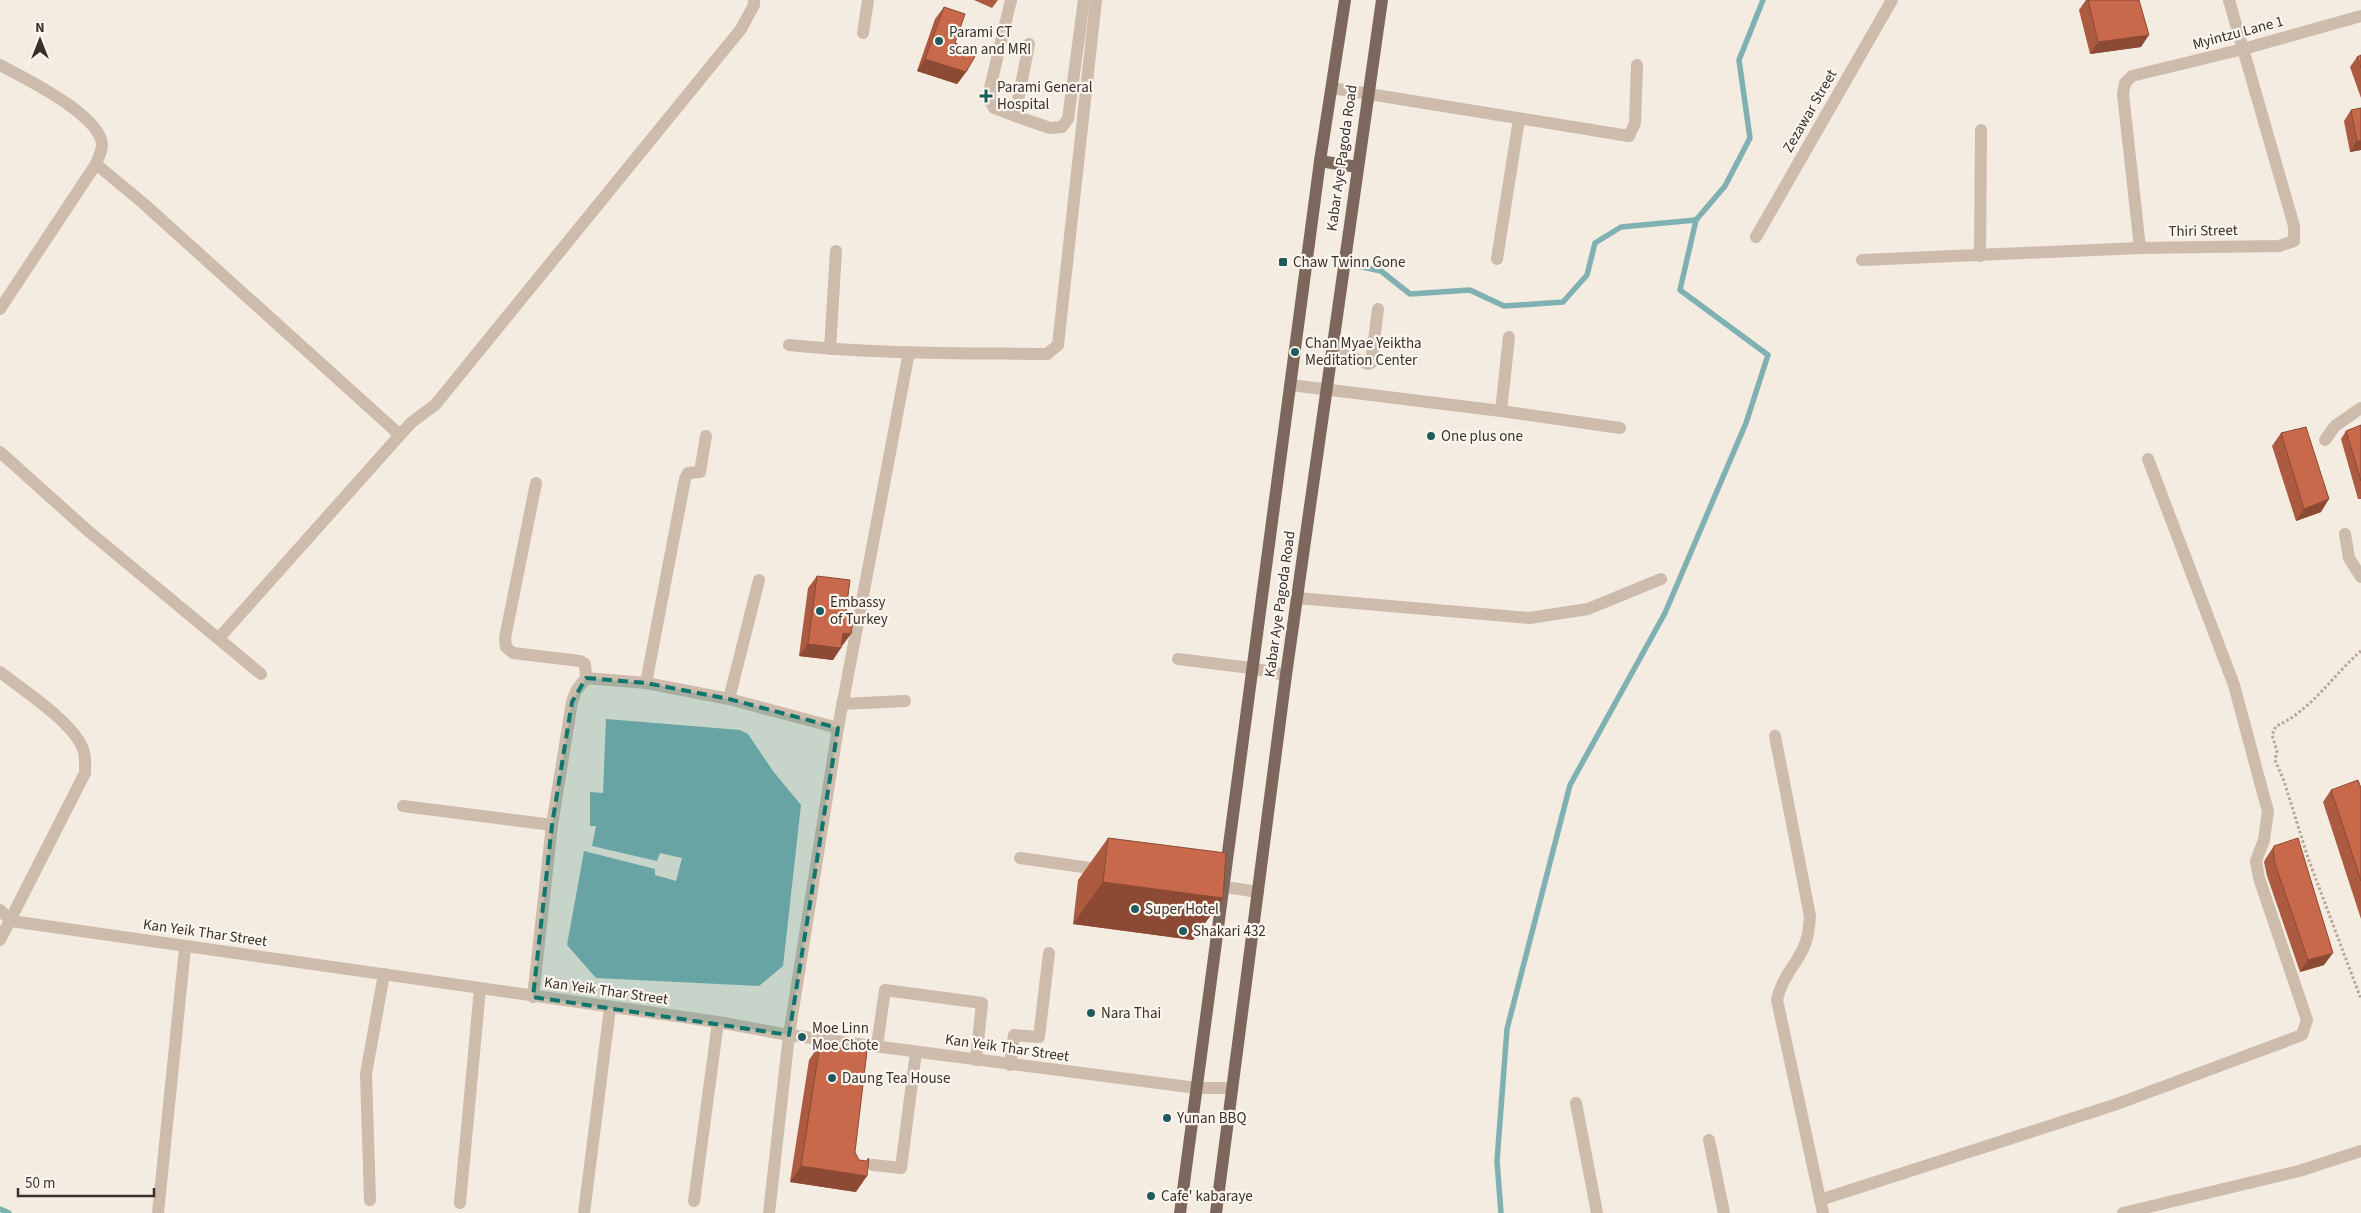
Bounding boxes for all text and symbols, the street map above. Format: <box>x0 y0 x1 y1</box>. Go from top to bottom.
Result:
street label: Myintzu Lane 1 <box>2190 11 2286 55</box>
north arrow <box>15 15 65 65</box>
text: N <box>35 18 45 38</box>
place label: Parami CT scan and MRI <box>949 22 1031 60</box>
marker: Parami CT scan and MRI <box>933 35 945 47</box>
street label: Zezawar Street <box>1778 66 1842 156</box>
place label: Parami General Hospital <box>997 77 1093 115</box>
street label: Kabar Aye Pagoda Road <box>1321 84 1363 232</box>
marker: Parami General Hospital <box>979 89 993 103</box>
street label: Thiri Street <box>2168 220 2238 242</box>
place label: Chaw Twinn Gone <box>1293 252 1406 273</box>
marker: Chaw Twinn Gone <box>1277 256 1289 268</box>
place label: Chan Myae Yeiktha Meditation Center <box>1305 333 1422 371</box>
marker: Chan Myae Yeiktha Meditation Center <box>1289 346 1301 358</box>
place label: One plus one <box>1441 426 1523 447</box>
marker: One plus one <box>1425 430 1437 442</box>
street label: Kabar Aye Pagoda Road <box>1259 530 1301 678</box>
place label: Embassy of Turkey <box>830 592 888 630</box>
marker: Embassy of Turkey <box>814 605 826 617</box>
place label: Super Hotel <box>1145 899 1219 920</box>
marker: Super Hotel <box>1129 903 1141 915</box>
street label: Kan Yeik Thar Street <box>142 914 268 952</box>
place label: Shakari 432 <box>1193 921 1266 942</box>
marker: Shakari 432 <box>1177 925 1189 937</box>
street label: Kan Yeik Thar Street <box>543 972 669 1010</box>
place label: Nara Thai <box>1101 1003 1161 1024</box>
marker: Nara Thai <box>1085 1007 1097 1019</box>
place label: Moe Linn Moe Chote <box>812 1018 878 1056</box>
street label: Kan Yeik Thar Street <box>944 1029 1070 1067</box>
marker: Moe Linn Moe Chote <box>796 1031 808 1043</box>
place label: Daung Tea House <box>842 1068 950 1089</box>
marker: Daung Tea House <box>826 1072 838 1084</box>
place label: Yunan BBQ <box>1176 1108 1246 1129</box>
marker: Yunan BBQ <box>1161 1112 1173 1124</box>
scale bar <box>18 1166 154 1198</box>
text: 50 m <box>25 1173 55 1194</box>
place label: Cafe' kabaraye <box>1161 1186 1253 1207</box>
marker: Cafe' kabaraye <box>1145 1190 1157 1202</box>

